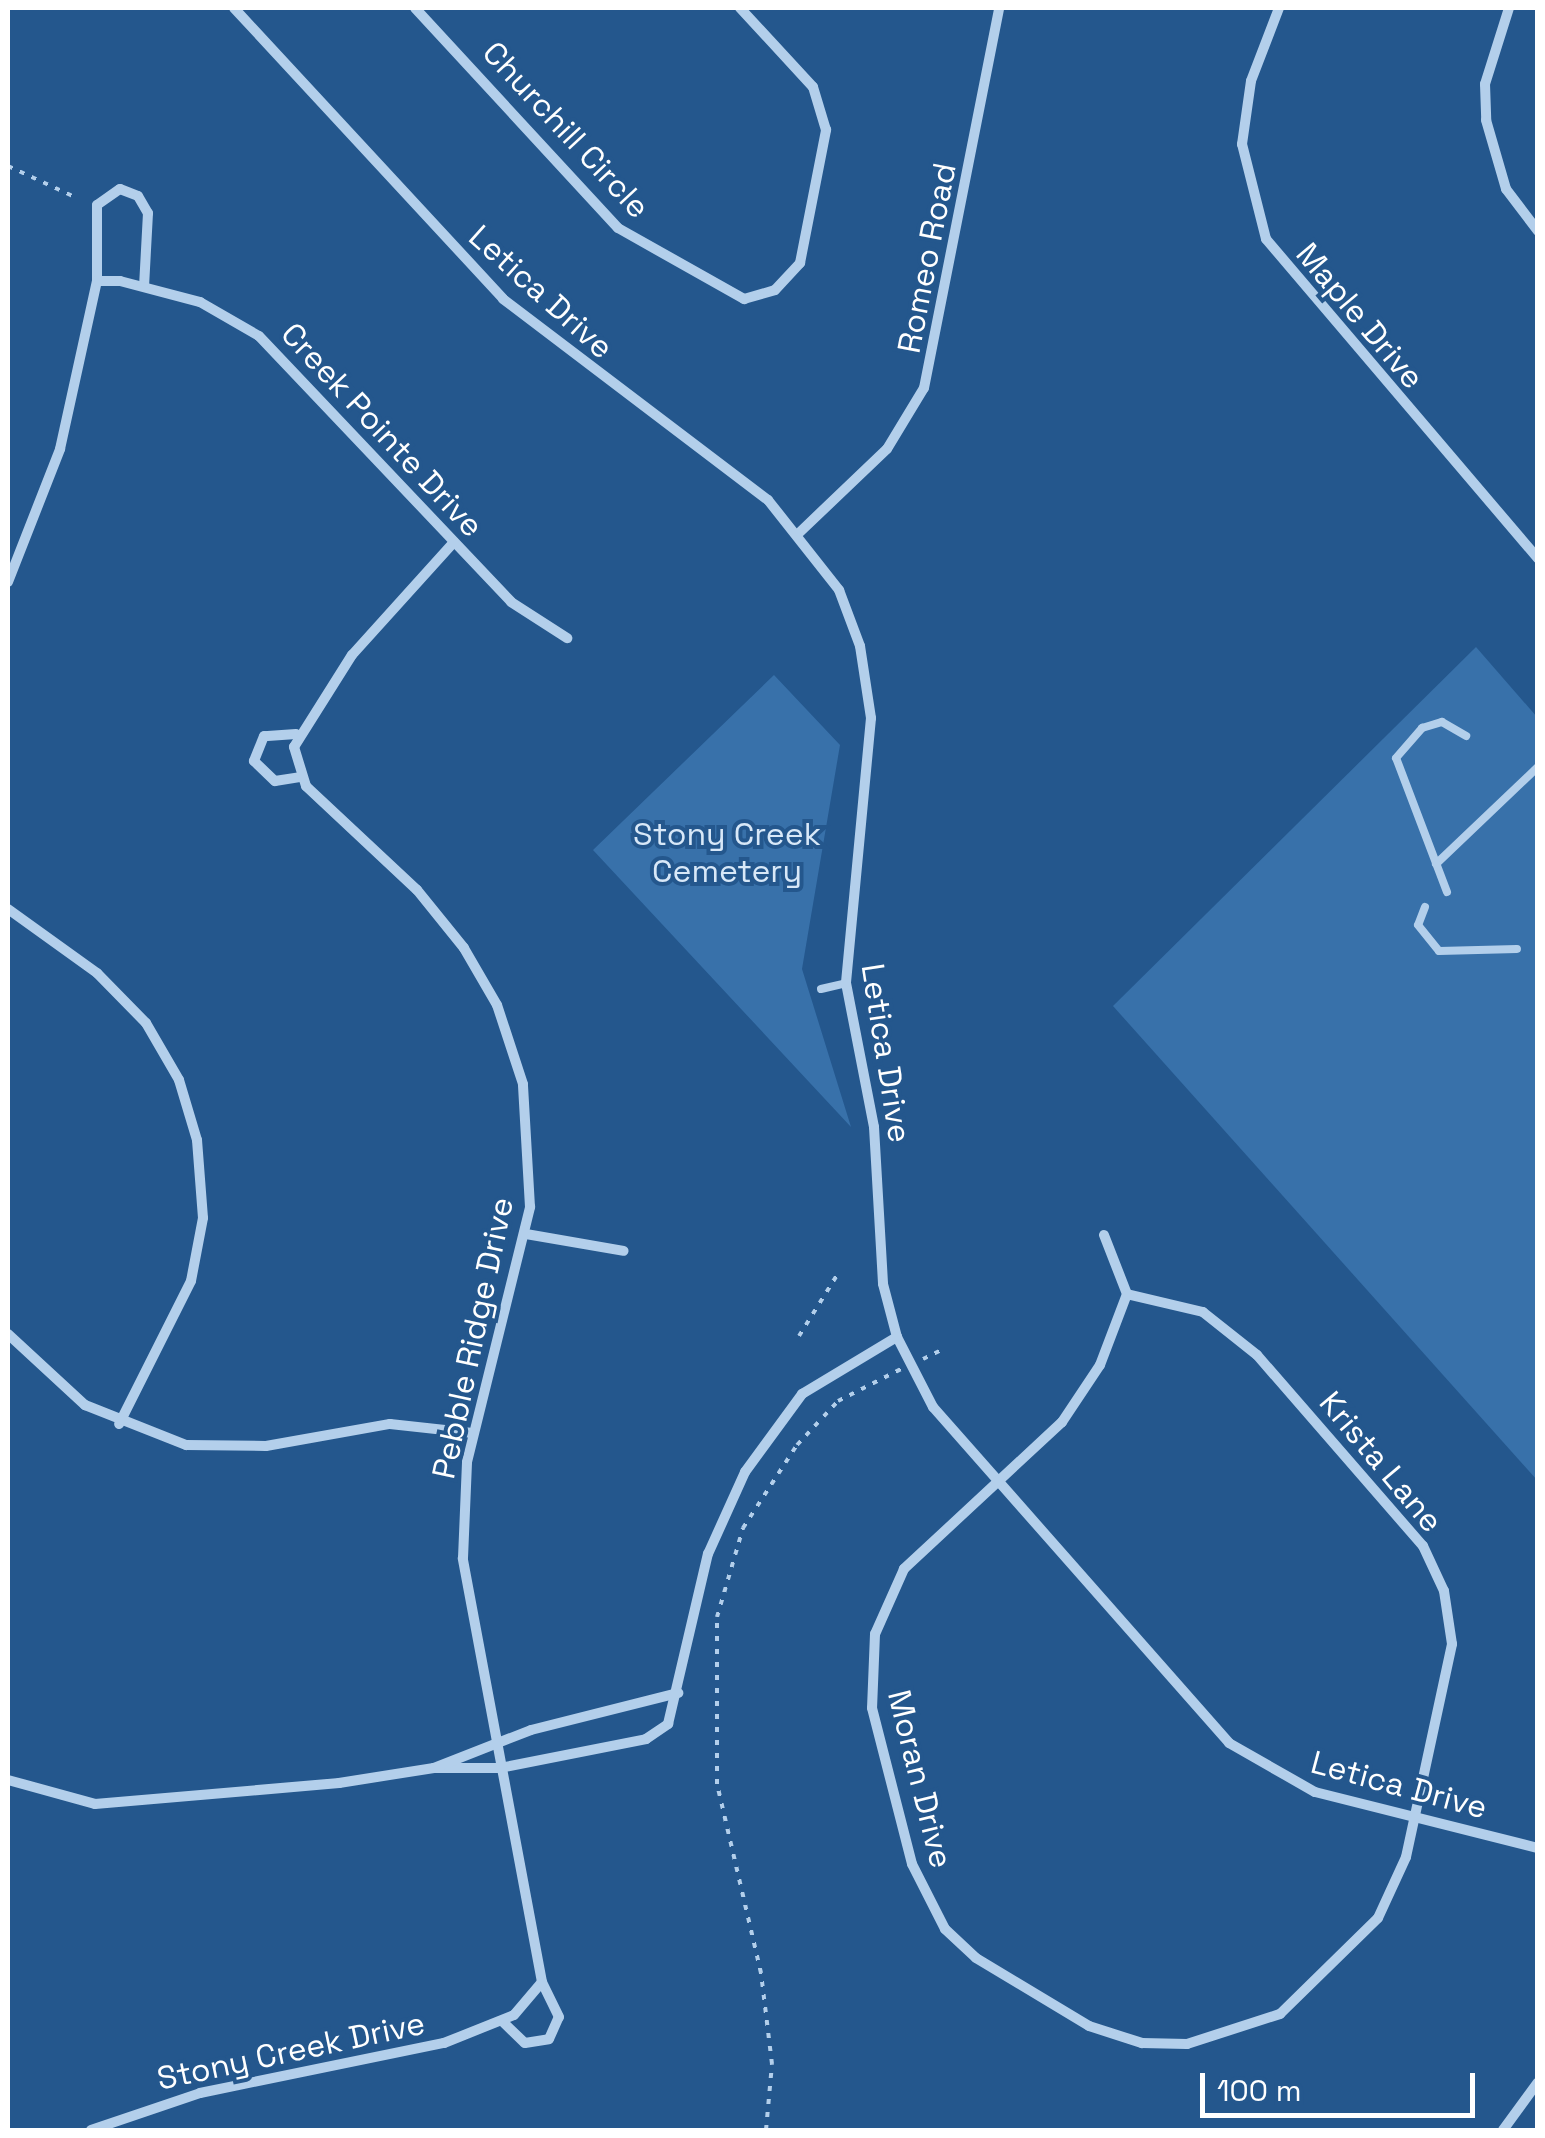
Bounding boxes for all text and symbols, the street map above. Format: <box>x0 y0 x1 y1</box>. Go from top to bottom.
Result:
street label: Churchill Circle <box>474 34 658 226</box>
street label: Romeo Road <box>890 160 964 356</box>
street label: Letica Drive <box>461 217 621 367</box>
street label: Maple Drive <box>1288 235 1432 397</box>
street label: Creek Pointe Drive <box>273 315 491 545</box>
park label: Stony Creek Cemetery <box>633 816 821 891</box>
street label: Letica Drive <box>853 961 919 1145</box>
street label: Pebble Ridge Drive <box>424 1194 522 1482</box>
street label: Krista Lane <box>1311 1384 1451 1540</box>
street label: Moran Drive <box>879 1686 961 1872</box>
street label: Letica Drive <box>1307 1743 1491 1827</box>
street label: Stony Creek Drive <box>154 2004 428 2098</box>
scale bar <box>1205 2053 1480 2115</box>
text: 100 m <box>1217 2071 1302 2110</box>

